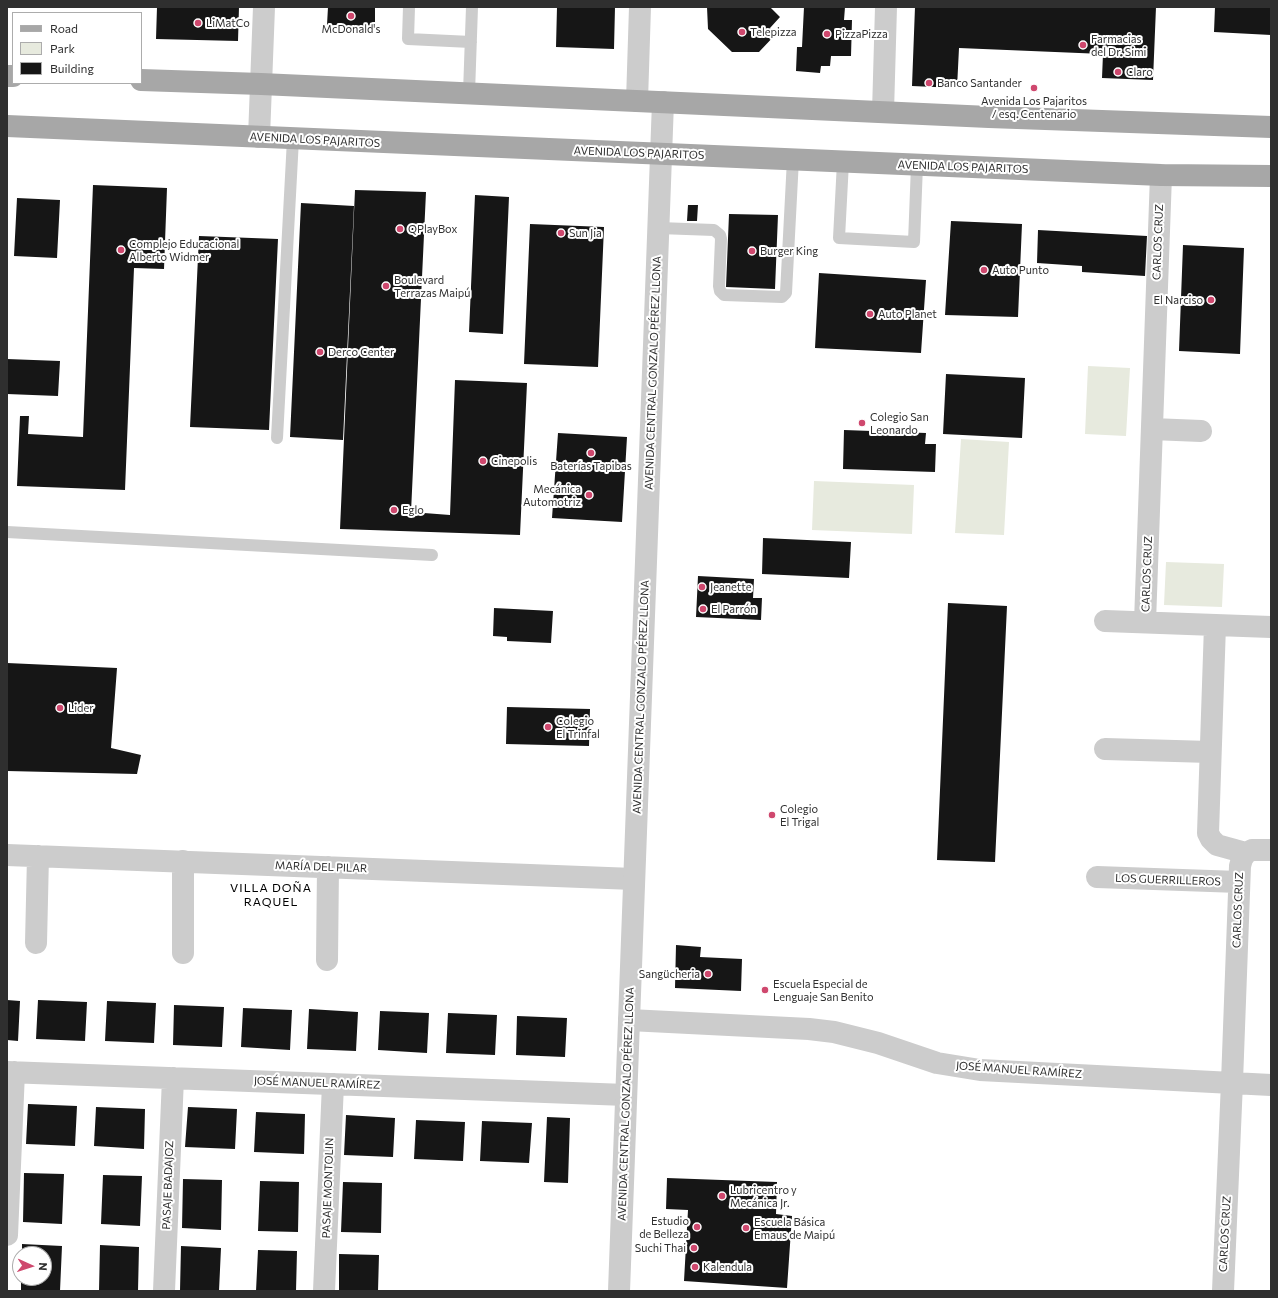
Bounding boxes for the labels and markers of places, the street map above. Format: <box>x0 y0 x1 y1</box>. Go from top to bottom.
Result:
marker: McDonald's <box>346 11 356 21</box>
place label: LiMatCo <box>206 16 250 30</box>
marker: LiMatCo <box>193 18 203 28</box>
place label: McDonald's <box>321 22 381 36</box>
place label: Telepizza <box>750 25 797 39</box>
marker: Telepizza <box>737 27 747 37</box>
place label: PizzaPizza <box>835 27 888 41</box>
marker: PizzaPizza <box>822 29 832 39</box>
place label: Farmacias del Dr. Simi <box>1091 32 1146 58</box>
marker: Farmacias del Dr. Simi <box>1078 40 1088 50</box>
place label: Claro <box>1126 65 1153 79</box>
marker: Claro <box>1113 67 1123 77</box>
place label: Banco Santander <box>937 76 1022 90</box>
marker: Banco Santander <box>924 78 934 88</box>
marker: Avenida Los Pajaritos / esq. Centenario <box>1029 83 1039 93</box>
place label: Avenida Los Pajaritos / esq. Centenario <box>981 94 1087 120</box>
place label: QPlayBox <box>408 222 457 236</box>
marker: QPlayBox <box>395 224 405 234</box>
place label: Sun Jia <box>569 226 602 240</box>
marker: Sun Jia <box>556 228 566 238</box>
place label: Complejo Educacional Alberto Widmer <box>129 237 239 263</box>
place label: Burger King <box>760 244 818 258</box>
marker: Complejo Educacional Alberto Widmer <box>116 245 126 255</box>
marker: Burger King <box>747 246 757 256</box>
place label: Auto Punto <box>992 263 1049 277</box>
marker: Auto Punto <box>979 265 989 275</box>
place label: Boulevard Terrazas Maipú <box>394 273 470 299</box>
marker: Boulevard Terrazas Maipú <box>381 281 391 291</box>
place label: El Narciso <box>1153 293 1203 307</box>
marker: El Narciso <box>1206 295 1216 305</box>
place label: Auto Planet <box>878 307 937 321</box>
marker: Auto Planet <box>865 309 875 319</box>
place label: Derco Center <box>328 345 394 359</box>
marker: Derco Center <box>315 347 325 357</box>
place label: Colegio San Leonardo <box>870 410 929 436</box>
marker: Colegio San Leonardo <box>857 418 867 428</box>
marker: Baterías Tapibas <box>586 448 596 458</box>
place label: Cinepolis <box>491 454 537 468</box>
marker: Cinepolis <box>478 456 488 466</box>
place label: Baterías Tapibas <box>550 459 632 473</box>
place label: Mecánica Automotriz <box>523 482 581 508</box>
marker: Mecánica Automotriz <box>584 490 594 500</box>
place label: Eglo <box>402 503 424 517</box>
marker: Eglo <box>389 505 399 515</box>
place label: Jeanette <box>710 580 752 594</box>
marker: Jeanette <box>697 582 707 592</box>
place label: El Parrón <box>711 602 757 616</box>
marker: El Parrón <box>698 604 708 614</box>
place label: Lider <box>68 701 94 715</box>
marker: Lider <box>55 703 65 713</box>
place label: Colegio El Trinfal <box>556 714 600 740</box>
marker: Colegio El Trinfal <box>543 722 553 732</box>
place label: Colegio El Trigal <box>780 802 819 828</box>
marker: Colegio El Trigal <box>767 810 777 820</box>
place label: Sangücheria <box>639 967 700 981</box>
marker: Sangücheria <box>703 969 713 979</box>
place label: Escuela Especial de Lenguaje San Benito <box>773 977 874 1003</box>
marker: Escuela Especial de Lenguaje San Benito <box>760 985 770 995</box>
place label: Lubricentro y Mecánica Jr. <box>730 1183 797 1209</box>
marker: Lubricentro y Mecánica Jr. <box>717 1191 727 1201</box>
place label: Estudio de Belleza <box>639 1214 689 1240</box>
place label: Escuela Básica Emaus de Maipú <box>754 1215 835 1241</box>
marker: Estudio de Belleza <box>692 1222 702 1232</box>
marker: Escuela Básica Emaus de Maipú <box>741 1223 751 1233</box>
place label: Suchi Thai <box>635 1241 686 1255</box>
marker: Suchi Thai <box>689 1243 699 1253</box>
place label: Kalendula <box>703 1260 752 1274</box>
marker: Kalendula <box>690 1262 700 1272</box>

